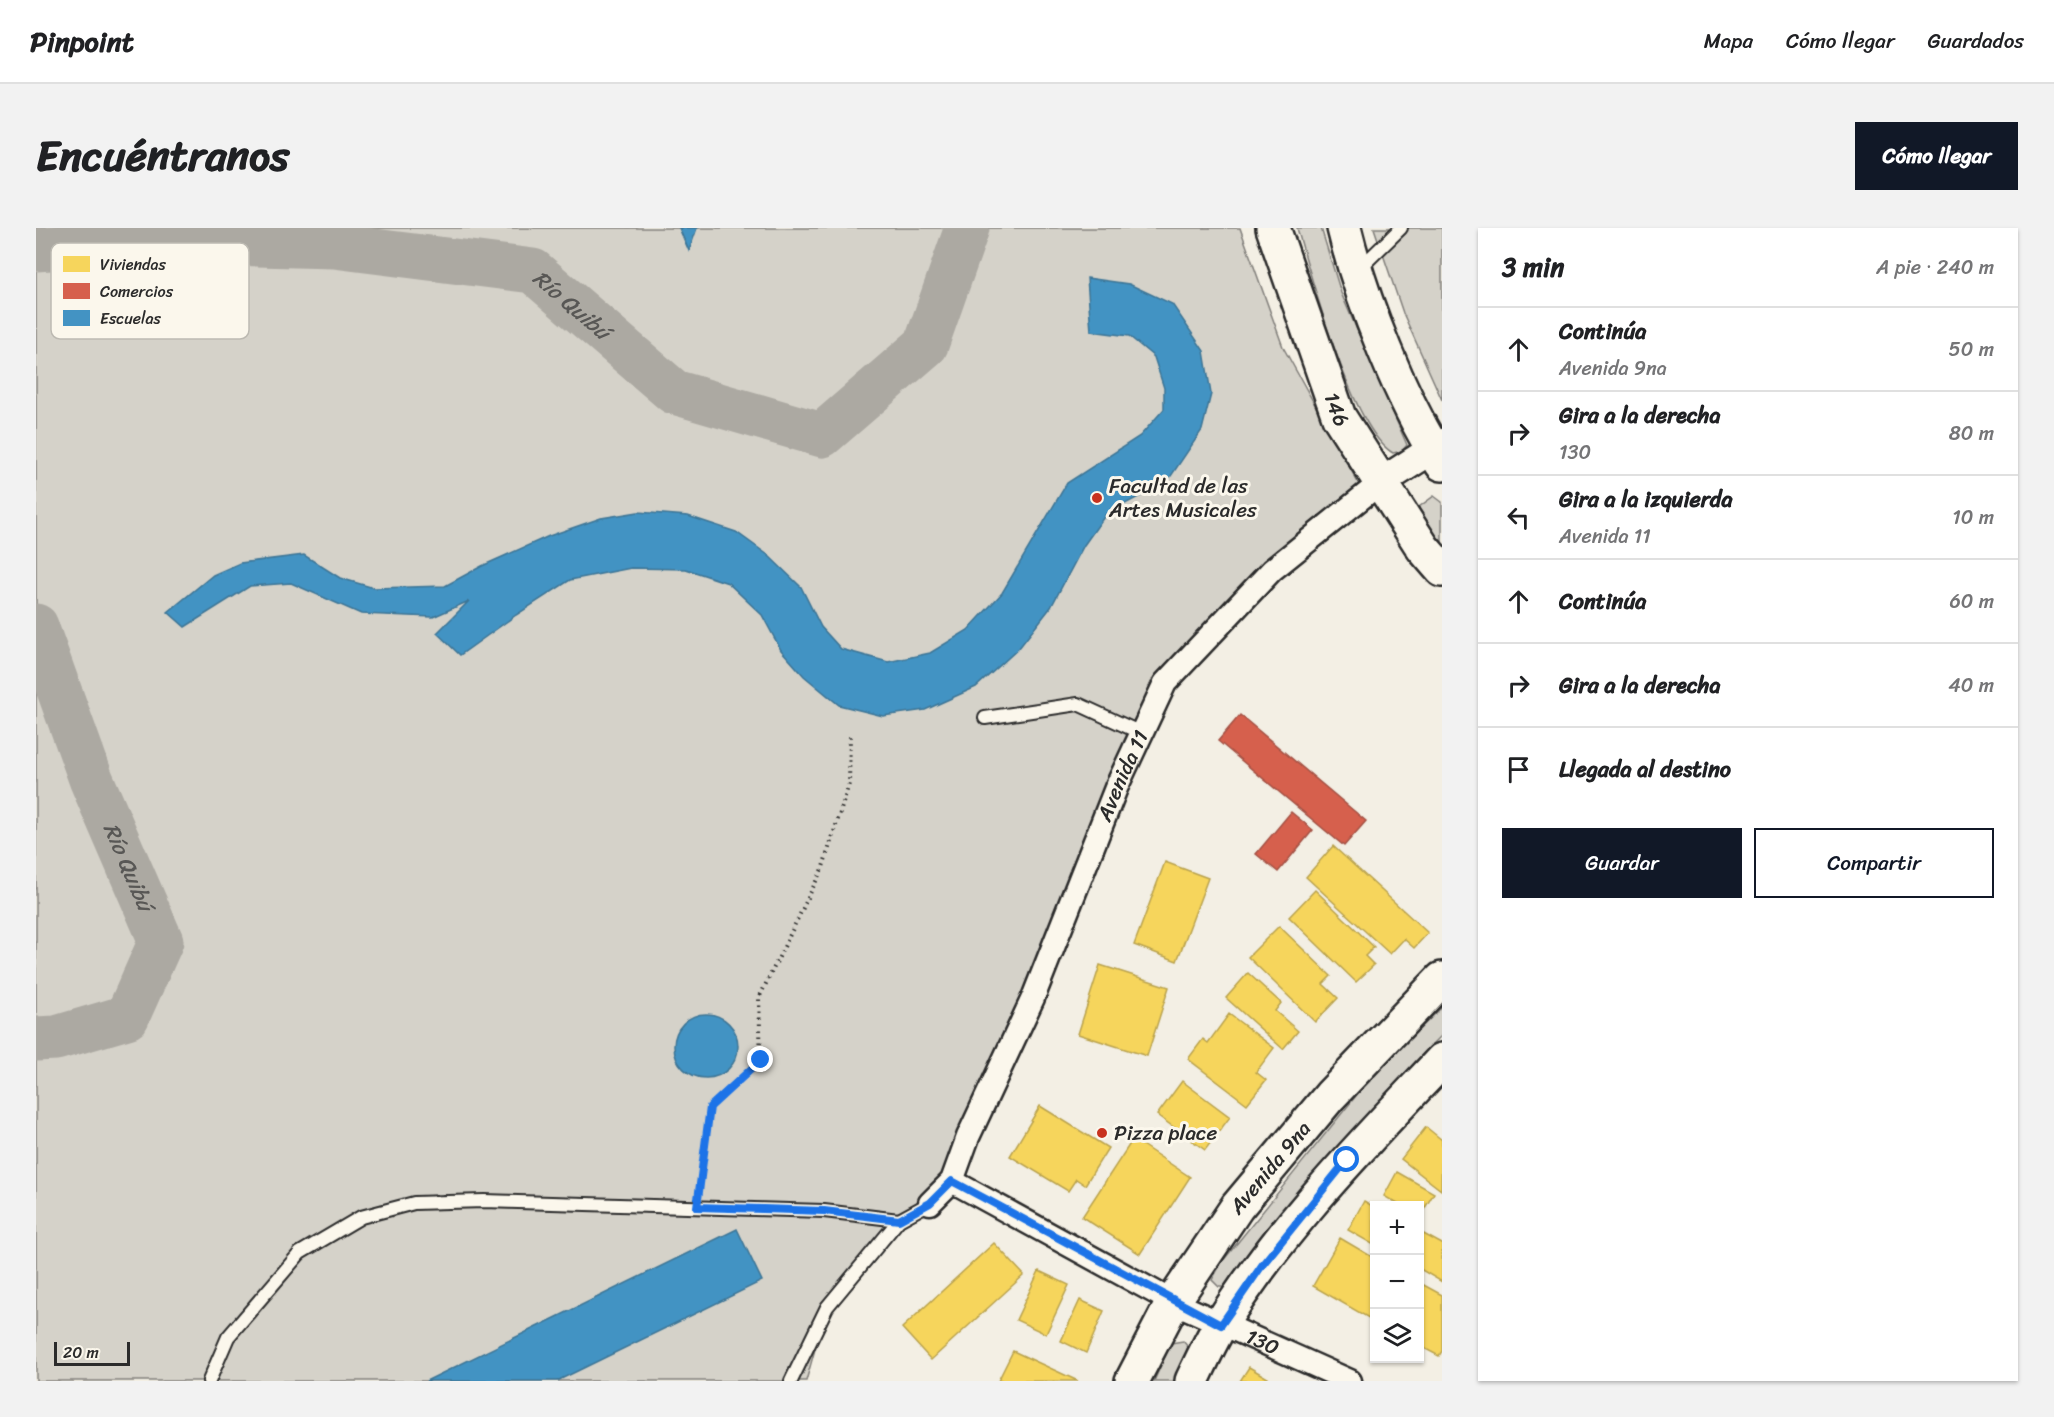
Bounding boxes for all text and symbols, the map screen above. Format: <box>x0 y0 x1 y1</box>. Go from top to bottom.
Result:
text: Pinpoint <box>30 17 134 66</box>
text: Mapa <box>1704 22 1753 60</box>
text: Cómo llegar <box>1786 22 1895 60</box>
text: Guardados <box>1928 22 2024 60</box>
text: Encuéntranos <box>36 119 289 193</box>
button: Cómo llegar <box>1855 122 2018 190</box>
legend <box>51 243 249 339</box>
text: 3 min <box>1502 244 1564 290</box>
text: Viviendas <box>100 250 167 279</box>
text: A pie · 240 m <box>1876 250 1994 285</box>
water label: Río Quibú <box>524 260 622 352</box>
text: Comercios <box>100 277 174 306</box>
text: Escuelas <box>100 304 162 333</box>
text: Continúa <box>1559 312 1646 351</box>
text: 50 m <box>1949 332 1994 367</box>
icon: ahead <box>1502 333 1535 366</box>
text: Avenida 9na <box>1559 351 1667 386</box>
street label: 146 <box>1313 387 1360 435</box>
text: Gira a la derecha <box>1559 396 1720 435</box>
text: 80 m <box>1949 416 1994 451</box>
icon: right <box>1502 417 1535 450</box>
text: 130 <box>1559 435 1591 470</box>
place label: Facultad de las Artes Musicales <box>1108 467 1257 529</box>
text: Gira a la izquierda <box>1559 480 1732 519</box>
marker: Facultad de las Artes Musicales <box>1090 491 1104 505</box>
text: 10 m <box>1952 500 1994 535</box>
icon: left <box>1502 501 1535 534</box>
text: Avenida 11 <box>1559 519 1651 554</box>
text: Continúa <box>1559 582 1646 621</box>
text: 60 m <box>1949 584 1994 619</box>
icon: ahead <box>1502 585 1535 618</box>
text: Gira a la derecha <box>1559 666 1720 705</box>
text: 40 m <box>1948 668 1994 703</box>
icon: right <box>1502 669 1535 702</box>
street label: Avenida 11 <box>1085 724 1159 828</box>
text: Llegada al destino <box>1559 750 1731 789</box>
icon: arrive <box>1502 753 1535 786</box>
water label: Río Quibú <box>92 817 166 921</box>
button: Guardar <box>1502 828 1742 898</box>
button: Compartir <box>1754 828 1994 898</box>
route end <box>747 1046 773 1072</box>
street label: Avenida 9na <box>1218 1112 1321 1224</box>
place label: Pizza place <box>1114 1114 1218 1152</box>
marker: Pizza place <box>1095 1126 1109 1140</box>
route start <box>1333 1146 1359 1172</box>
map controls <box>1370 1201 1424 1363</box>
button: + <box>1370 1201 1424 1255</box>
button: − <box>1370 1255 1424 1309</box>
button: layers <box>1370 1309 1424 1363</box>
street label: 130 <box>1239 1318 1286 1366</box>
text: 20 m <box>63 1338 99 1367</box>
scale bar <box>54 1339 130 1366</box>

